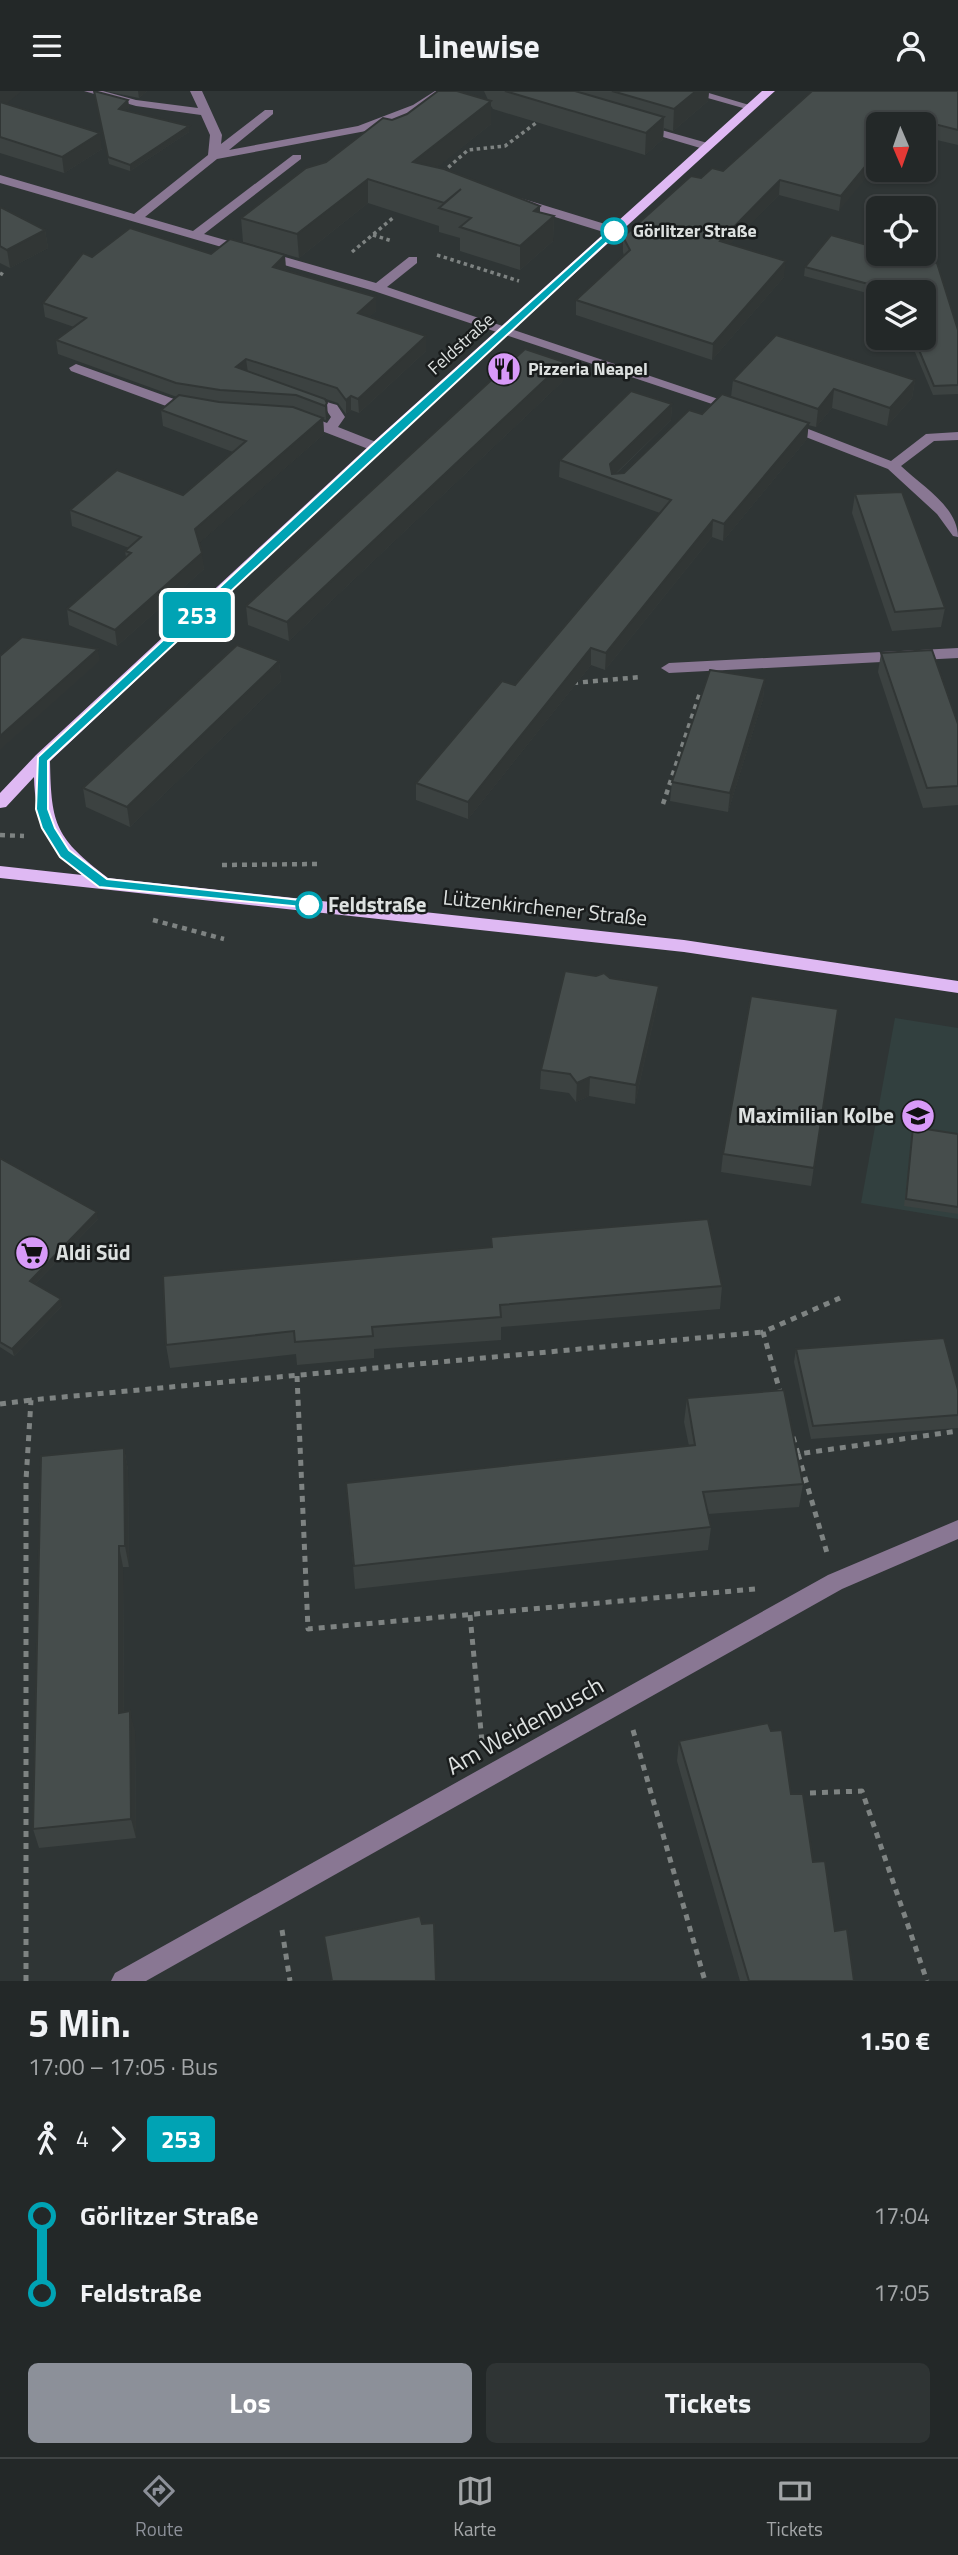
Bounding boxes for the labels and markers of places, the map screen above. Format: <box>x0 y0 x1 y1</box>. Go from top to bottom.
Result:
place label: Görlitzer Straße <box>633 217 757 244</box>
marker: Görlitzer Straße <box>601 218 627 244</box>
restaurant icon: Pizzeria Neapel <box>485 350 523 388</box>
place label: Pizzeria Neapel <box>528 355 648 382</box>
place label: Feldstraße <box>328 888 426 920</box>
marker: Feldstraße <box>296 892 322 918</box>
school or university icon: Maximilian Kolbe <box>899 1097 937 1135</box>
place label: Maximilian Kolbe <box>738 1099 894 1131</box>
supermarket icon: Aldi Süd <box>13 1234 51 1272</box>
place label: Aldi Süd <box>56 1236 130 1268</box>

